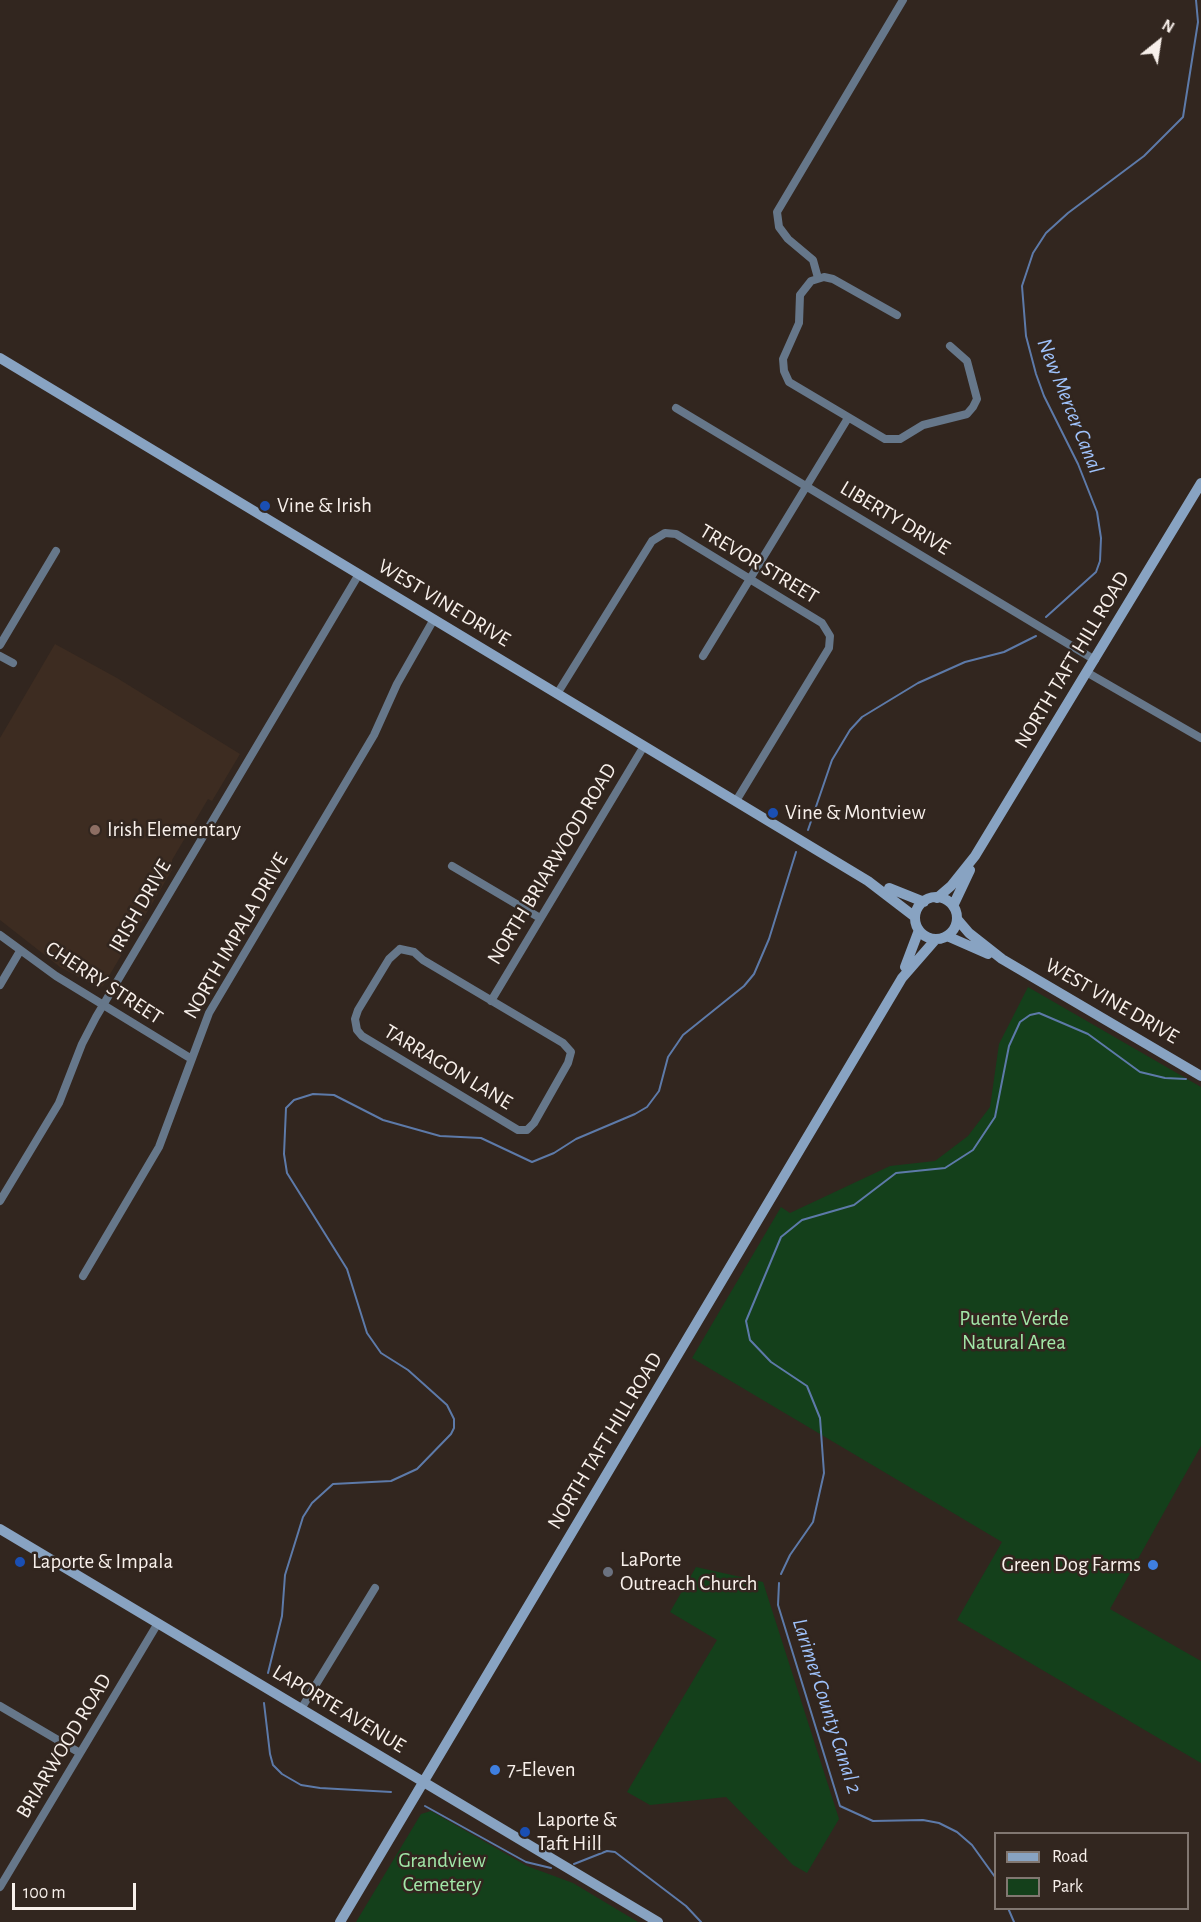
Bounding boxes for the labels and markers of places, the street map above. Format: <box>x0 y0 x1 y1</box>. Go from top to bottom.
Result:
place label: Vine & Irish <box>277 493 372 519</box>
marker: Vine & Irish <box>258 499 272 513</box>
place label: Vine & Montview <box>785 800 926 826</box>
marker: Vine & Montview <box>766 806 780 820</box>
place label: Irish Elementary <box>107 817 241 843</box>
marker: Irish Elementary <box>88 823 102 837</box>
place label: LaPorte Outreach Church <box>620 1547 757 1597</box>
place label: Laporte & Impala <box>32 1549 173 1575</box>
place label: Green Dog Farms <box>1001 1552 1141 1578</box>
marker: Laporte & Impala <box>13 1555 27 1569</box>
marker: Green Dog Farms <box>1146 1558 1160 1572</box>
marker: LaPorte Outreach Church <box>601 1565 615 1579</box>
place label: 7-Eleven <box>507 1757 576 1783</box>
marker: 7-Eleven <box>488 1763 502 1777</box>
place label: Laporte & Taft Hill <box>537 1807 617 1857</box>
marker: Laporte & Taft Hill <box>518 1825 532 1839</box>

